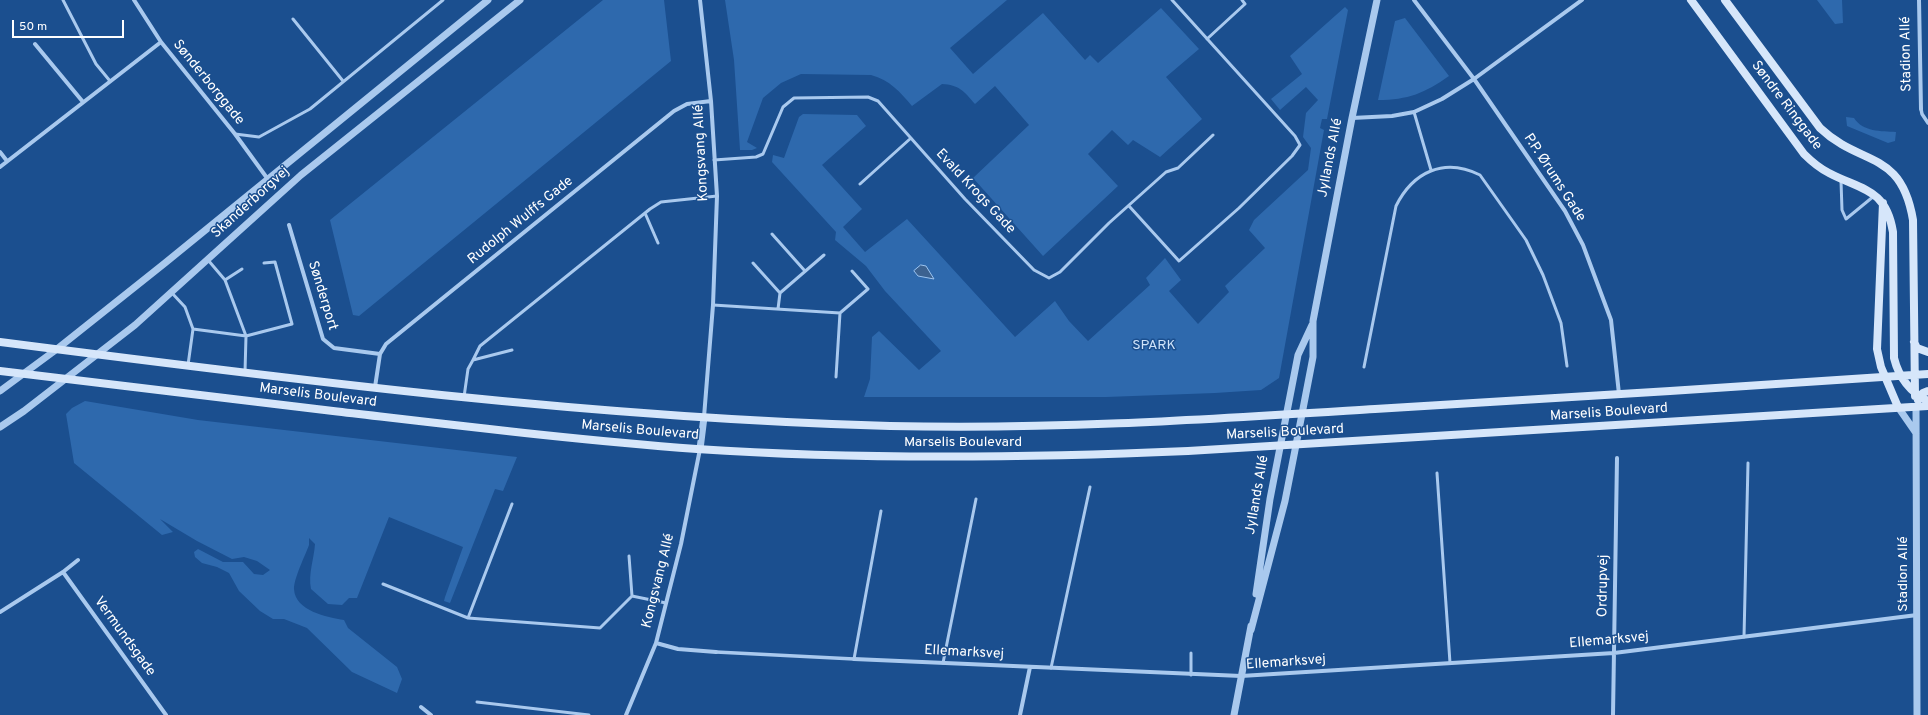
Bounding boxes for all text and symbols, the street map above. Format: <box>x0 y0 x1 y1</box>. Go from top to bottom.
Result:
scale bar <box>14 12 126 38</box>
street label: Stadion Allé <box>1898 16 1916 92</box>
text: 50 m <box>19 19 47 35</box>
street label: Sønderborggade <box>169 37 247 129</box>
street label: Søndre Ringgade <box>1747 58 1825 154</box>
street label: Kongsvang Allé <box>691 104 713 202</box>
street label: Jyllands Allé <box>1315 117 1347 199</box>
street label: P.P. Ørums Gade <box>1519 131 1589 225</box>
street label: Evald Krogs Gade <box>932 146 1018 238</box>
street label: Skanderborgvej <box>209 164 293 242</box>
street label: Rudolph Wulffs Gade <box>465 173 577 269</box>
street label: Sønderport <box>303 259 341 333</box>
park label: SPARK <box>1132 338 1176 354</box>
street label: Marselis Boulevard <box>258 380 378 412</box>
street label: Marselis Boulevard <box>1550 401 1668 425</box>
street label: Marselis Boulevard <box>580 417 700 445</box>
street label: Marselis Boulevard <box>1226 422 1344 444</box>
street label: Marselis Boulevard <box>904 435 1022 451</box>
street label: Jyllands Allé <box>1243 454 1273 536</box>
street label: Kongsvang Allé <box>639 532 679 630</box>
street label: Stadion Allé <box>1896 536 1912 612</box>
street label: Ordrupvej <box>1595 555 1613 617</box>
street label: Vermundsgade <box>90 594 158 680</box>
street label: Ellemarksvej <box>1568 629 1650 653</box>
street label: Ellemarksvej <box>924 643 1004 663</box>
street label: Ellemarksvej <box>1246 652 1326 674</box>

